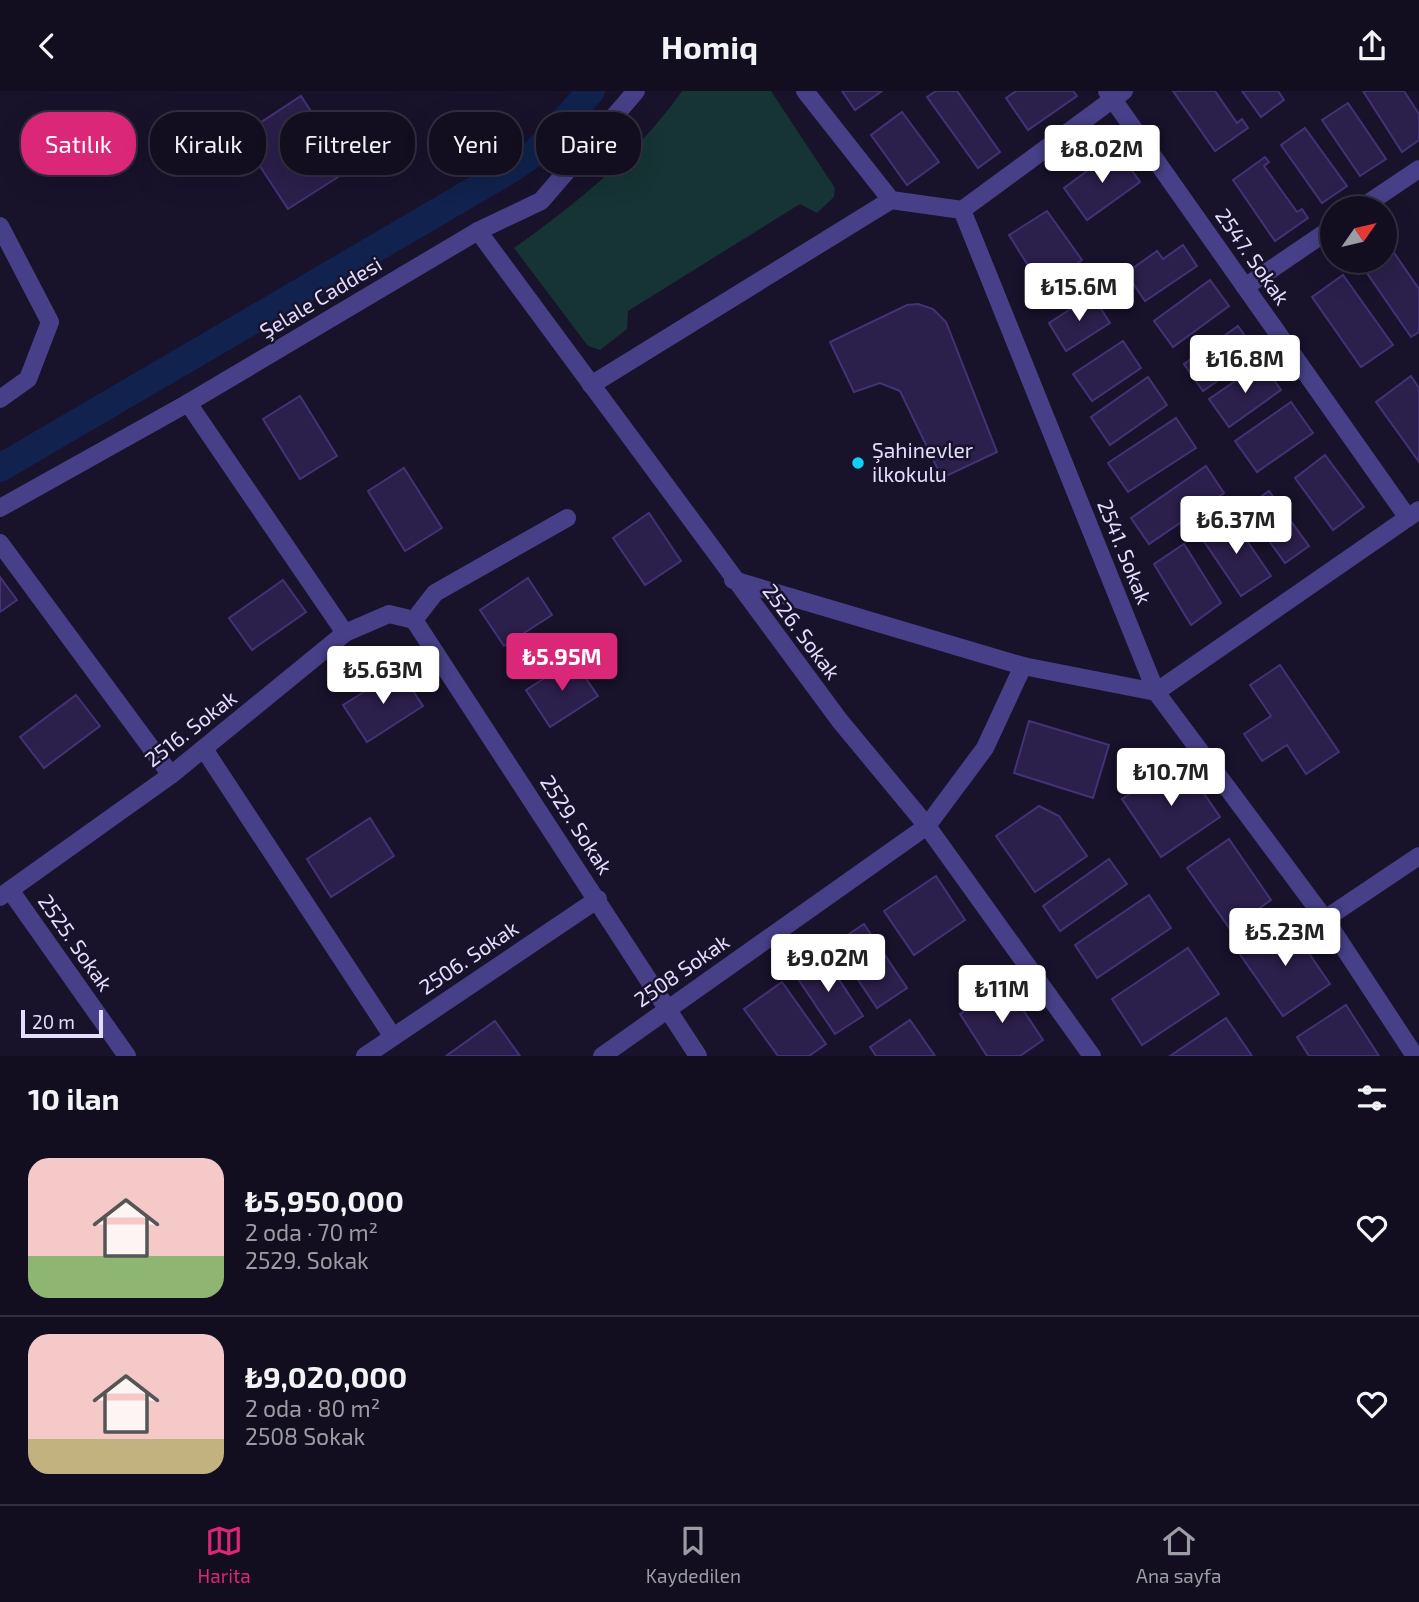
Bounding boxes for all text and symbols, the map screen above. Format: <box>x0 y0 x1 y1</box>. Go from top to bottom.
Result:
icon: back <box>28 27 66 65</box>
text: Homiq <box>661 27 758 65</box>
icon: share <box>1353 27 1391 65</box>
chip: Satılık <box>21 112 136 175</box>
chip: Kiralık <box>150 112 266 175</box>
chip: Filtreler <box>280 112 415 175</box>
chip: Yeni <box>429 112 522 175</box>
chip: Daire <box>536 112 641 175</box>
pin: ₺8.02M <box>1045 125 1159 185</box>
text: ₺8.02M <box>1061 134 1143 162</box>
north arrow <box>1320 196 1396 273</box>
map controls <box>1320 196 1397 273</box>
street label: 2547. Sokak <box>1211 203 1296 309</box>
street label: Şelale Caddesi <box>255 251 387 345</box>
pin: ₺15.6M <box>1022 264 1136 323</box>
text: ₺15.6M <box>1041 272 1117 300</box>
pin: ₺16.8M <box>1188 335 1302 395</box>
text: ₺16.8M <box>1206 344 1284 372</box>
place label: Şahinevler ilkokulu <box>872 437 974 486</box>
marker: Şahinevler ilkokulu <box>850 455 866 471</box>
street label: 2541. Sokak <box>1093 496 1158 608</box>
pin: ₺6.37M <box>1179 497 1293 556</box>
text: ₺6.37M <box>1196 505 1276 533</box>
street label: 2526. Sokak <box>758 578 846 684</box>
pin: ₺5.95M <box>505 633 619 693</box>
text: ₺5.95M <box>522 642 602 670</box>
pin: ₺5.63M <box>326 647 440 706</box>
text: ₺5.63M <box>343 655 423 683</box>
street label: 2516. Sokak <box>139 684 241 771</box>
pin: ₺10.7M <box>1114 749 1228 808</box>
text: ₺10.7M <box>1133 757 1209 785</box>
street label: 2529. Sokak <box>536 770 619 879</box>
street label: 2525. Sokak <box>34 889 119 996</box>
pin: ₺5.23M <box>1228 909 1342 968</box>
street label: 2506. Sokak <box>414 914 523 999</box>
text: ₺5.23M <box>1245 917 1325 945</box>
street label: 2508 Sokak <box>629 928 734 1011</box>
pin: ₺9.02M <box>771 935 885 994</box>
text: ₺9.02M <box>787 943 869 971</box>
pin: ₺11M <box>961 965 1043 1025</box>
text: ₺11M <box>975 974 1029 1002</box>
scale bar <box>21 1007 103 1039</box>
text: 20 m <box>32 1010 75 1033</box>
icon: filters <box>1353 1079 1391 1117</box>
text: 10 ilan <box>28 1080 120 1116</box>
text: ₺5,950,000 <box>245 1182 404 1218</box>
icon: home <box>84 1186 168 1270</box>
icon: heart <box>1353 1209 1391 1247</box>
text: 2 oda · 70 m² <box>245 1218 378 1246</box>
text: 2529. Sokak <box>245 1246 369 1274</box>
text: ₺9,020,000 <box>245 1358 407 1394</box>
icon: home <box>84 1362 168 1446</box>
icon: heart <box>1353 1385 1391 1423</box>
text: 2 oda · 80 m² <box>245 1394 380 1422</box>
text: 2508 Sokak <box>245 1422 365 1450</box>
tab: Harita <box>198 1522 251 1587</box>
tab: Kaydedilen <box>646 1522 741 1587</box>
tab: Ana sayfa <box>1136 1522 1221 1587</box>

